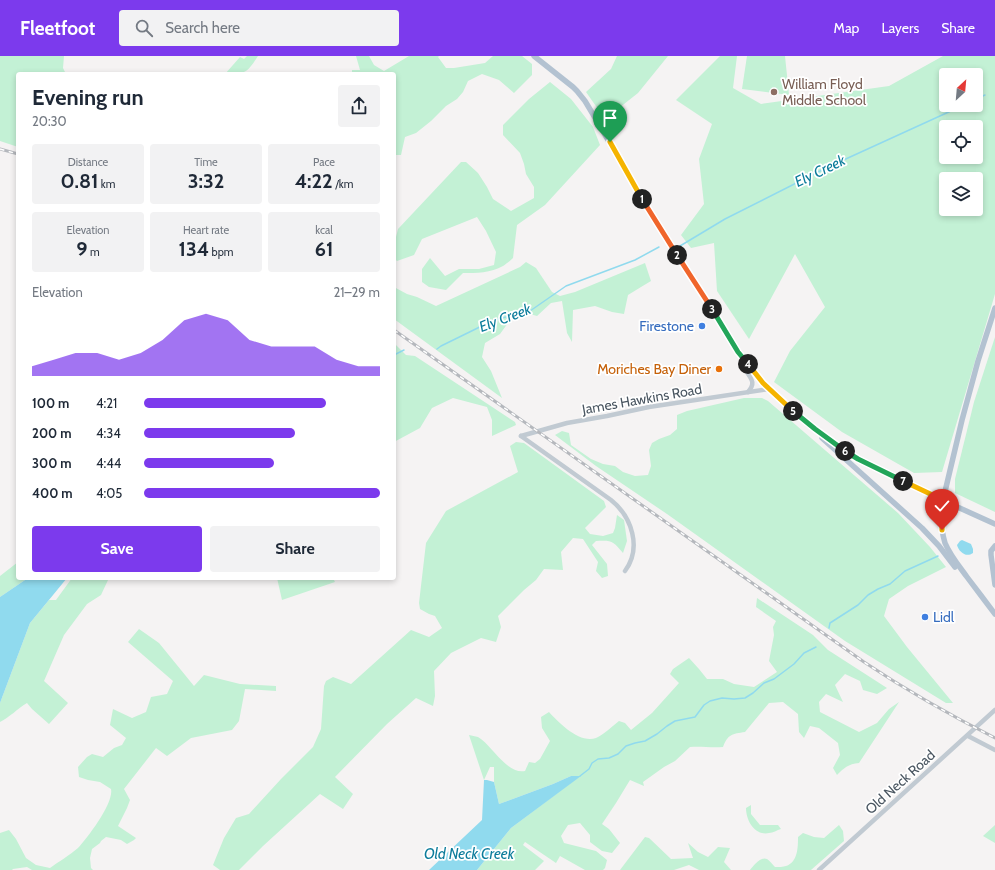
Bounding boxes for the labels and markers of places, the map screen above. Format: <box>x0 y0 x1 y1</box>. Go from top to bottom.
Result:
place label: William Floyd Middle School <box>782 75 867 109</box>
marker: William Floyd Middle School <box>769 87 779 97</box>
pin <box>593 101 627 142</box>
pin: 1 <box>632 189 652 209</box>
pin: 2 <box>667 245 687 265</box>
pin: 3 <box>702 299 722 319</box>
place label: Firestone <box>639 317 694 335</box>
marker: Firestone <box>697 321 707 331</box>
pin: 4 <box>738 354 758 374</box>
place label: Moriches Bay Diner <box>597 360 712 378</box>
marker: Moriches Bay Diner <box>714 364 724 374</box>
pin: 5 <box>783 401 803 421</box>
pin: 6 <box>835 441 855 461</box>
pin: 7 <box>893 471 913 491</box>
pin <box>925 489 959 530</box>
place label: Lidl <box>933 608 955 626</box>
marker: Lidl <box>920 612 930 622</box>

